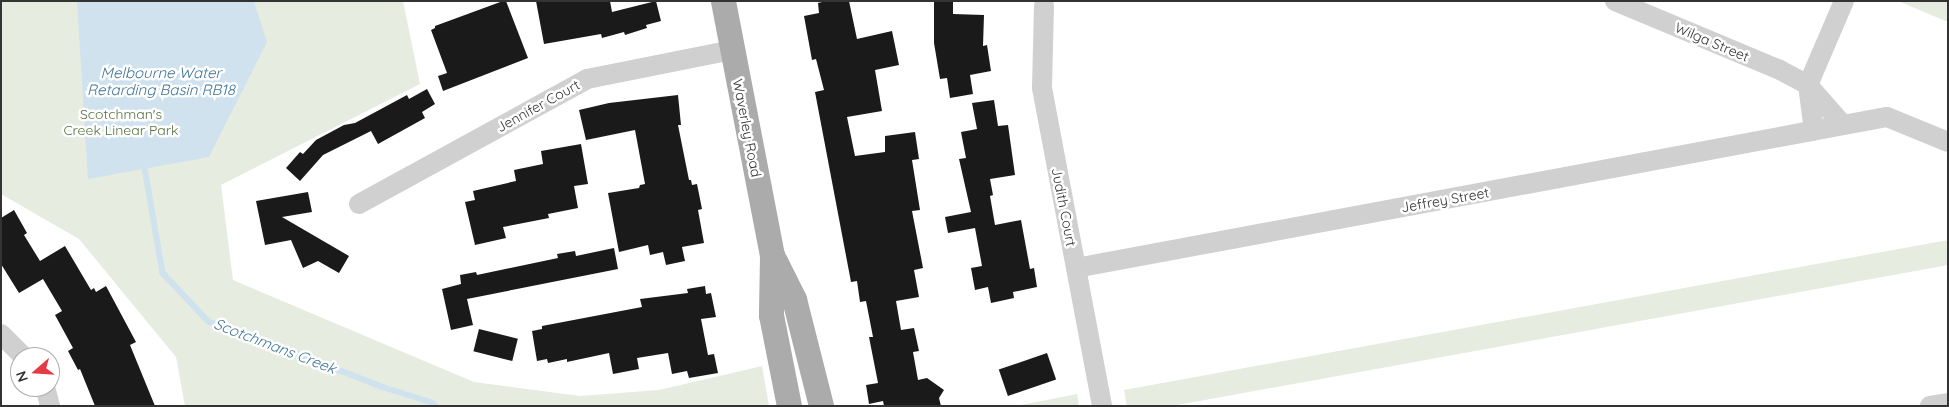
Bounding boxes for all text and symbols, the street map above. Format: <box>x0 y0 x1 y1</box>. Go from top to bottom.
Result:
street label: Wilga Street <box>1672 19 1752 65</box>
water label: Melbourne Water Retarding Basin RB18 <box>87 63 235 98</box>
street label: Jennifer Court <box>494 76 582 136</box>
street label: Waverley Road <box>729 77 765 179</box>
park label: Scotchman's Creek Linear Park <box>63 106 179 138</box>
street label: Judith Court <box>1048 166 1080 248</box>
street label: Jeffrey Street <box>1400 184 1490 216</box>
water label: Scotchmans Creek <box>211 314 339 378</box>
north arrow <box>10 347 60 397</box>
text: N <box>12 369 32 384</box>

